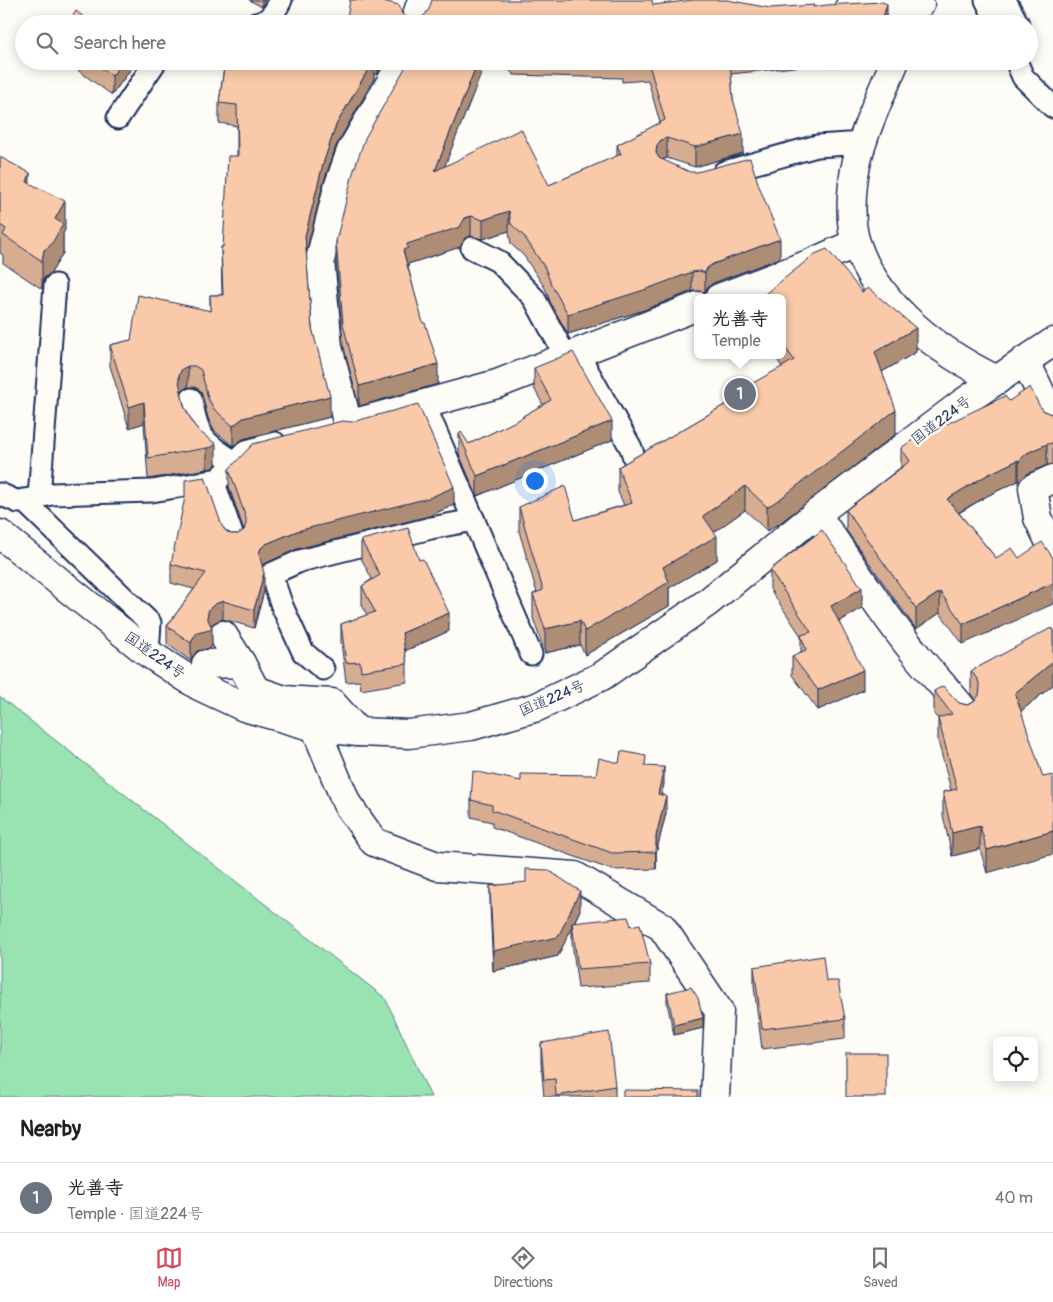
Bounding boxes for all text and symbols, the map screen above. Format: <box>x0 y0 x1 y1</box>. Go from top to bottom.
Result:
search box <box>15 15 1038 70</box>
icon: search <box>33 29 61 57</box>
text: Search here <box>73 31 166 55</box>
popup <box>694 294 786 359</box>
text: 光善寺 <box>711 307 769 331</box>
text: Temple <box>711 331 761 351</box>
pin: 1 <box>724 375 756 413</box>
street label: 国道224号 <box>907 392 975 449</box>
your location <box>522 468 548 494</box>
street label: 国道224号 <box>120 627 189 683</box>
street label: 国道224号 <box>516 676 588 721</box>
map controls <box>993 1037 1038 1082</box>
button: locate <box>993 1037 1038 1082</box>
text: Nearby <box>20 1116 81 1143</box>
text: 光善寺 <box>67 1176 124 1200</box>
text: 1 <box>33 1188 39 1208</box>
text: 40 m <box>995 1188 1033 1208</box>
text: Temple · 国道224号 <box>67 1204 203 1224</box>
tab: Map <box>155 1244 183 1291</box>
tab: Directions <box>493 1244 553 1291</box>
tab: Saved <box>863 1244 898 1291</box>

